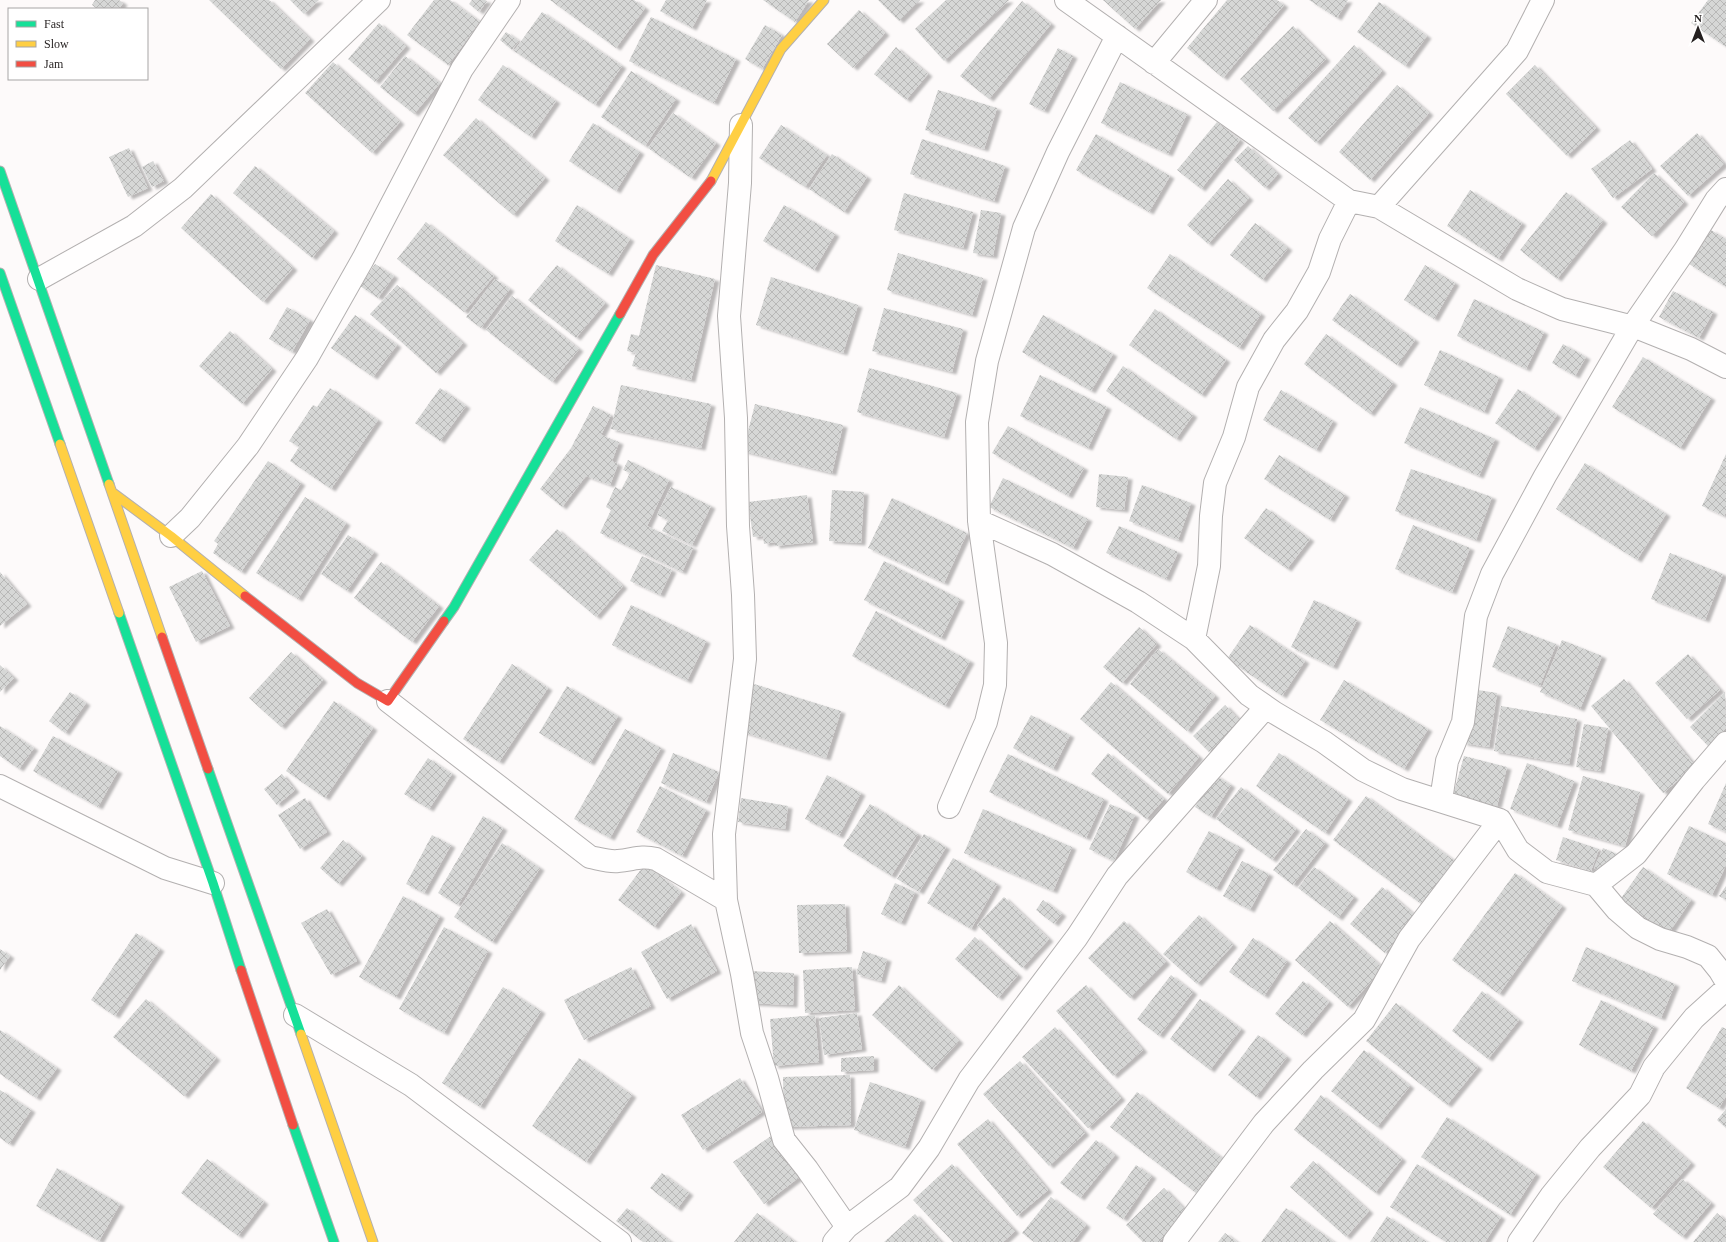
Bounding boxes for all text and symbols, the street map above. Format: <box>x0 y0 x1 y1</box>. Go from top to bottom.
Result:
legend <box>8 8 148 80</box>
north arrow <box>1678 8 1718 48</box>
text: N <box>1694 12 1702 24</box>
text: Fast <box>44 17 65 31</box>
text: Slow <box>44 37 69 51</box>
text: Jam <box>44 57 64 71</box>

